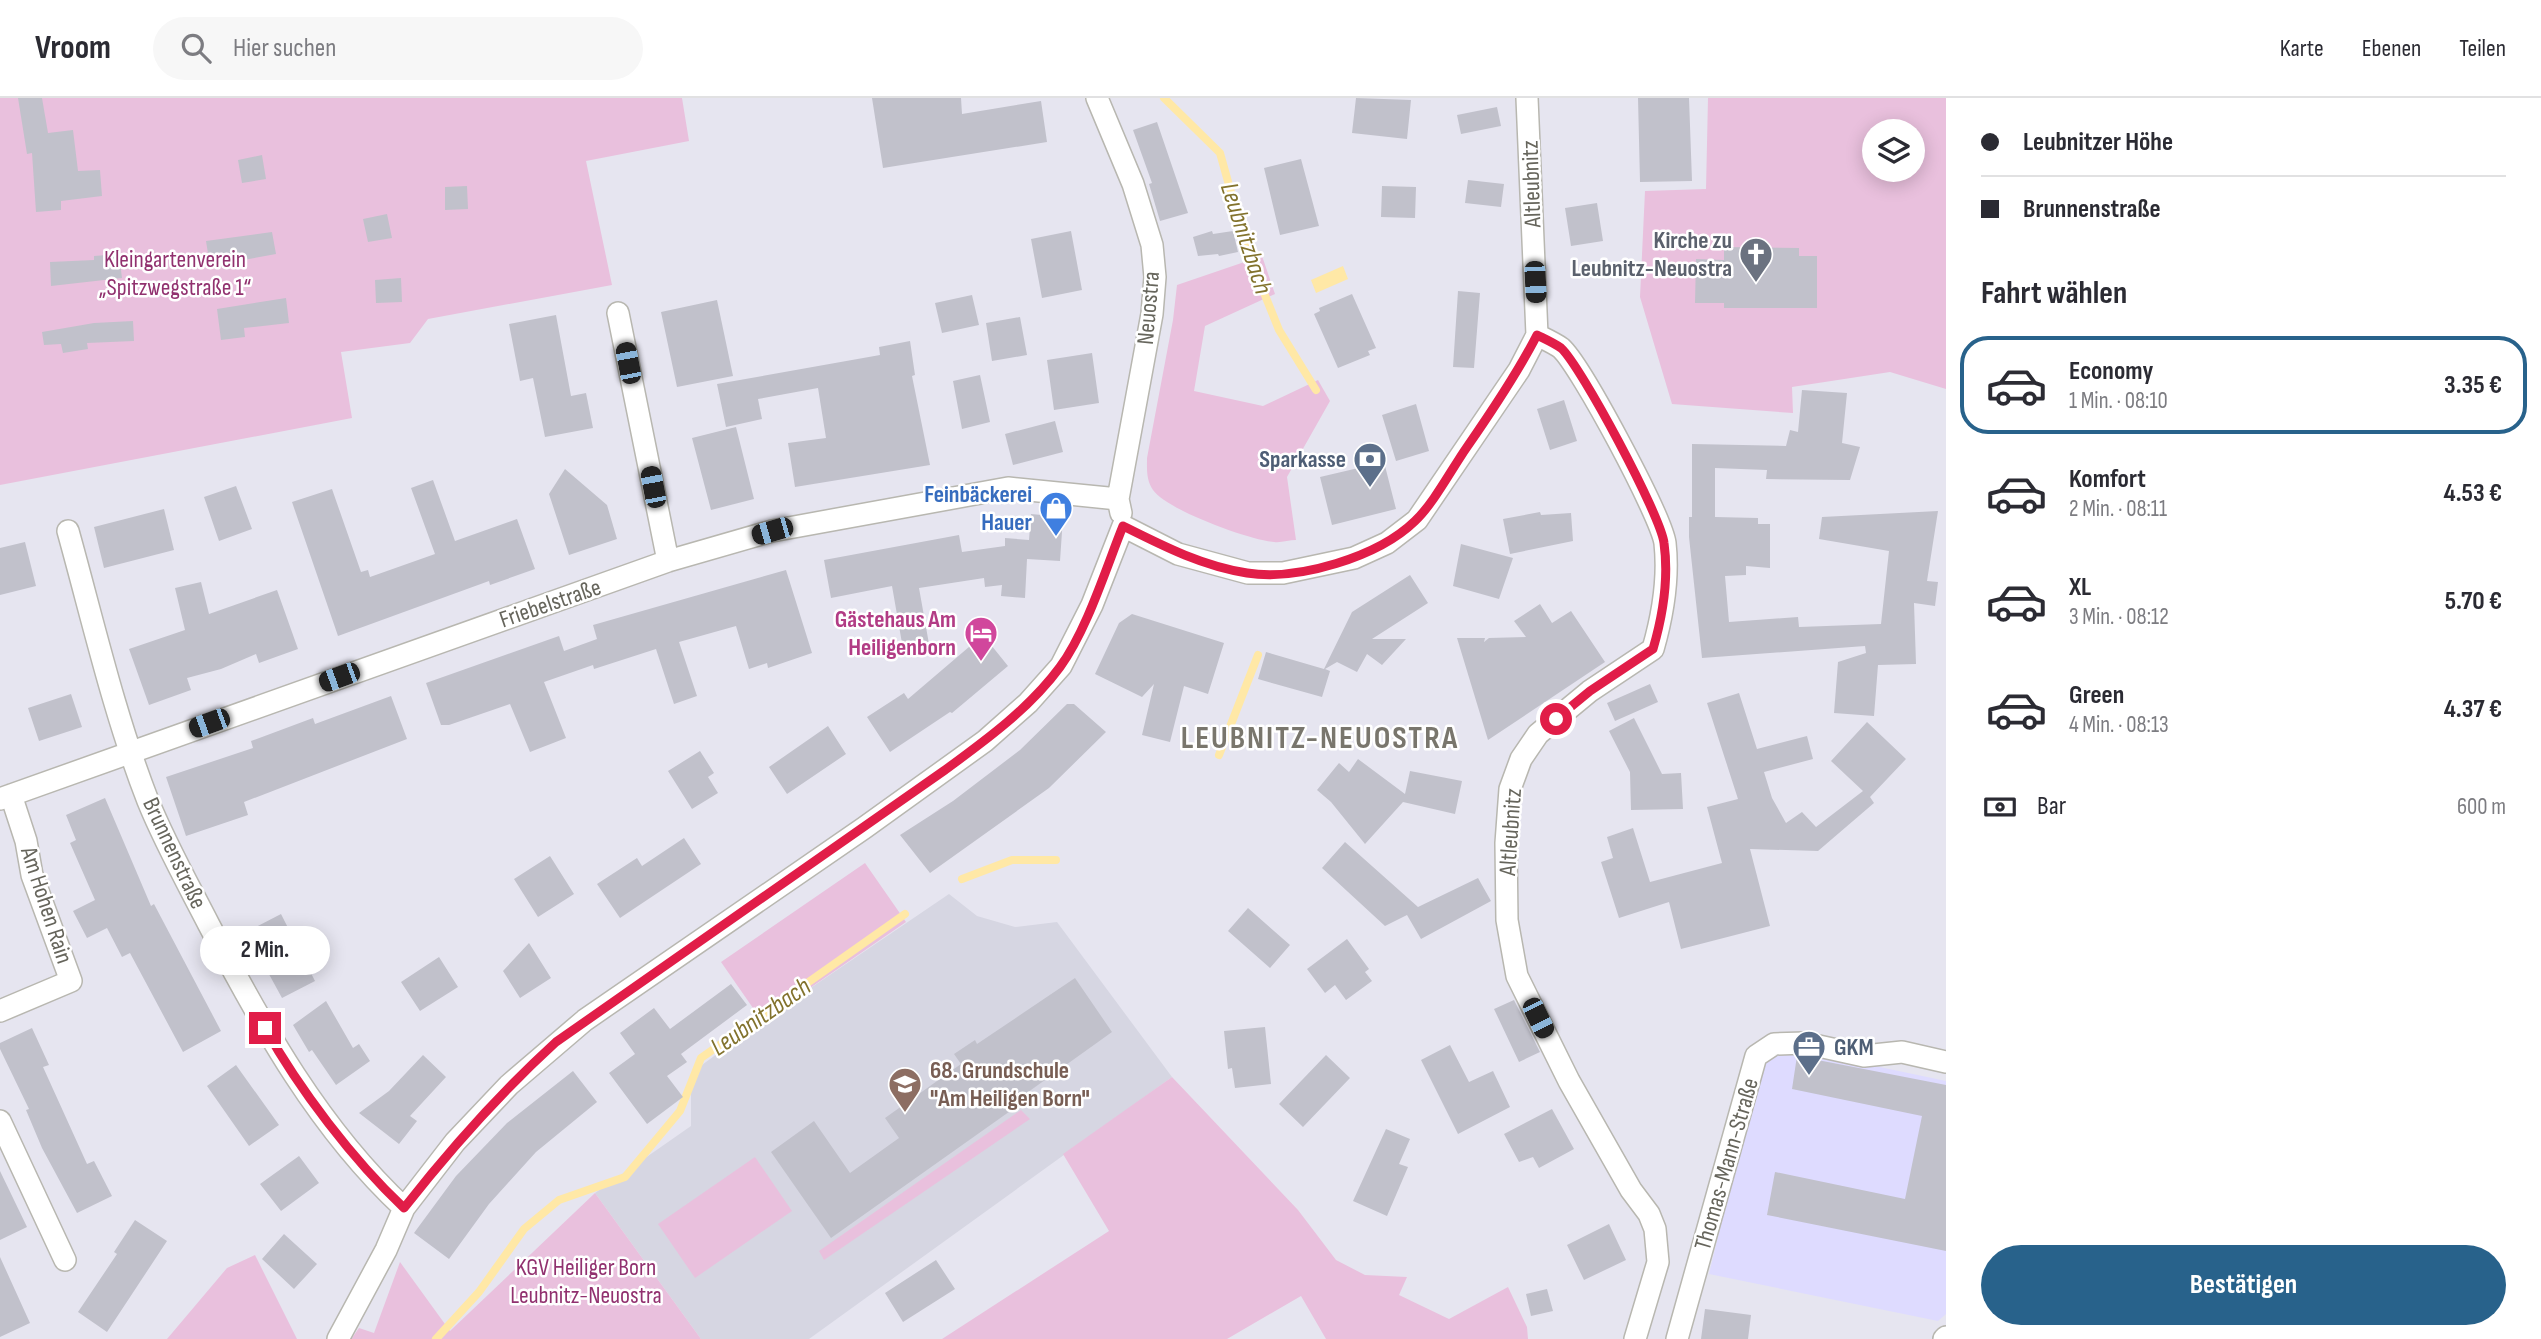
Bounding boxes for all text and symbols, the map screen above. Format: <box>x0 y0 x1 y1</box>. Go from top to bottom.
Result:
search box <box>153 17 643 80</box>
text: Vroom <box>35 28 111 68</box>
icon: search <box>177 29 215 67</box>
text: Hier suchen <box>233 33 336 64</box>
text: Karte <box>2280 34 2324 63</box>
text: Ebenen <box>2362 34 2421 63</box>
text: Teilen <box>2459 34 2506 63</box>
map controls <box>1862 119 1925 182</box>
button: layers <box>1862 119 1925 182</box>
text: Leubnitzer Höhe <box>2023 127 2173 158</box>
street label: Altleubnitz <box>1515 139 1548 229</box>
water label: Leubnitzbach <box>1213 179 1278 298</box>
text: Brunnenstraße <box>2023 194 2161 225</box>
place label: Kirche zu Leubnitz-Neuostra <box>1572 226 1732 283</box>
church icon: Kirche zu Leubnitz-Neuostra <box>1737 235 1775 284</box>
park label: Kleingartenverein „Spitzwegstraße 1“ <box>99 245 252 302</box>
car <box>1524 260 1547 304</box>
street label: Neuostra <box>1131 270 1166 346</box>
text: Fahrt wählen <box>1981 274 2127 313</box>
car <box>614 340 643 386</box>
icon: car <box>1985 354 2048 417</box>
text: Economy <box>2069 356 2153 387</box>
text: 3.35 € <box>2444 370 2502 401</box>
text: 1 Min. · 08:10 <box>2069 387 2168 415</box>
bank icon: Sparkasse <box>1351 440 1389 489</box>
place label: Sparkasse <box>1259 445 1346 474</box>
icon: car <box>1985 462 2048 525</box>
car <box>639 464 668 510</box>
text: Komfort <box>2069 464 2146 495</box>
text: 4.53 € <box>2444 478 2502 509</box>
place label: Feinbäckerei Hauer <box>924 480 1033 537</box>
shop icon: Feinbäckerei Hauer <box>1037 489 1075 538</box>
text: 2 Min. · 08:11 <box>2069 495 2167 523</box>
car <box>749 515 796 547</box>
icon: car <box>1985 570 2048 633</box>
text: XL <box>2069 572 2091 603</box>
street label: Friebelstraße <box>496 573 605 634</box>
text: 5.70 € <box>2445 586 2502 617</box>
text: 3 Min. · 08:12 <box>2069 603 2169 631</box>
place label: Gästehaus Am Heiligenborn <box>835 605 956 662</box>
hotel icon: Gästehaus Am Heiligenborn <box>962 614 1000 663</box>
car <box>316 660 363 694</box>
icon: car <box>1985 678 2048 741</box>
text: Green <box>2069 680 2124 711</box>
text: 4.37 € <box>2444 694 2502 725</box>
route start <box>1540 703 1572 735</box>
car <box>186 706 233 740</box>
text: 4 Min. · 08:13 <box>2069 711 2169 739</box>
district label: LEUBNITZ-NEUOSTRA <box>1181 719 1459 758</box>
street label: Altleubnitz <box>1493 787 1528 878</box>
icon: cash <box>1981 788 2019 826</box>
text: Bar <box>2037 791 2066 822</box>
street label: Brunnenstraße <box>136 793 213 913</box>
text: 600 m <box>2457 793 2506 821</box>
street label: Am Hohen Rain <box>14 842 79 967</box>
callout: 2 Min. <box>200 926 330 976</box>
text: 2 Min. <box>241 936 289 964</box>
water label: Leubnitzbach <box>705 971 817 1063</box>
car <box>1520 995 1557 1041</box>
route end <box>249 1012 281 1044</box>
office icon: GKM <box>1790 1028 1828 1077</box>
place label: GKM <box>1834 1033 1874 1062</box>
place label: 68. Grundschule "Am Heiligen Born" <box>930 1056 1090 1113</box>
school or university icon: 68. Grundschule "Am Heiligen Born" <box>886 1065 924 1114</box>
street label: Thomas-Mann-Straße <box>1688 1075 1765 1253</box>
button: Bestätigen <box>1981 1245 2506 1325</box>
park label: KGV Heiliger Born Leubnitz-Neuostra <box>510 1253 662 1310</box>

